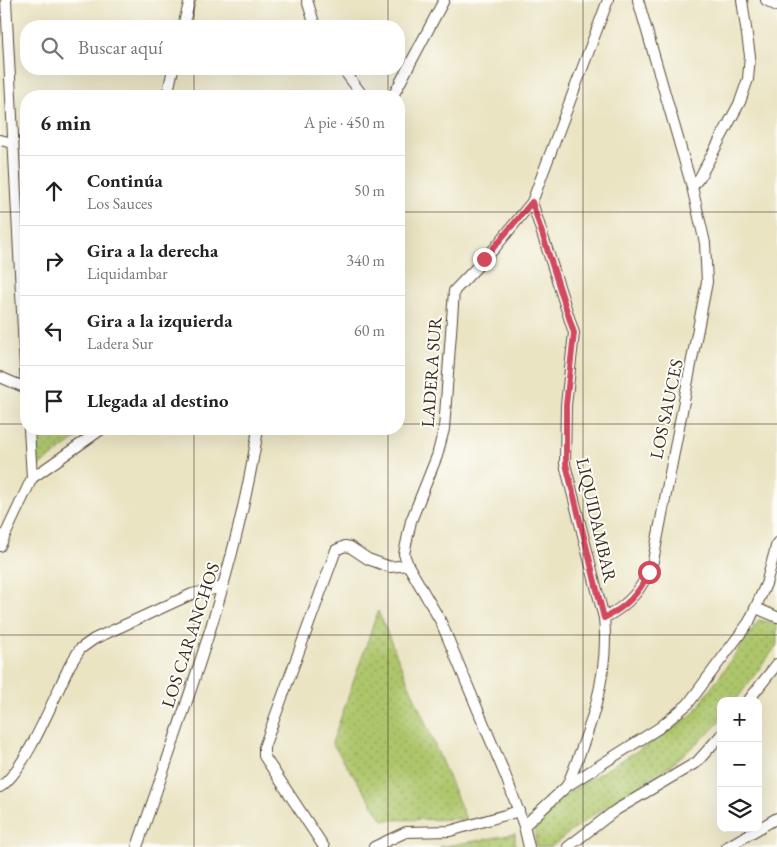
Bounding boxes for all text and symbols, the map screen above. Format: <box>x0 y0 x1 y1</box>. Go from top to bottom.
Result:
search box <box>20 20 405 75</box>
icon: search <box>38 34 66 62</box>
text: Buscar aquí <box>78 35 163 60</box>
text: 6 min <box>40 109 91 136</box>
text: A pie · 450 m <box>304 112 385 133</box>
text: Continúa <box>87 168 163 193</box>
icon: ahead <box>40 177 68 205</box>
text: 50 m <box>354 180 385 201</box>
text: Los Sauces <box>87 193 153 214</box>
text: Gira a la derecha <box>87 238 218 263</box>
icon: right <box>40 247 68 275</box>
route end <box>473 248 496 271</box>
text: 340 m <box>346 250 385 271</box>
text: Liquidambar <box>87 263 168 284</box>
text: Gira a la izquierda <box>87 308 233 333</box>
street label: LADERA SUR <box>416 316 446 428</box>
icon: left <box>40 317 68 345</box>
text: 60 m <box>354 320 385 341</box>
text: Ladera Sur <box>87 333 153 354</box>
street label: LOS SAUCES <box>644 357 688 461</box>
icon: arrive <box>40 387 68 415</box>
text: Llegada al destino <box>87 388 229 413</box>
street label: LIQUIDAMBAR <box>571 455 623 585</box>
street label: LOS CARANCHOS <box>156 560 224 710</box>
route start <box>638 561 661 584</box>
map controls <box>717 697 762 832</box>
button: + <box>717 697 762 742</box>
button: − <box>717 742 762 787</box>
button: layers <box>717 787 762 832</box>

